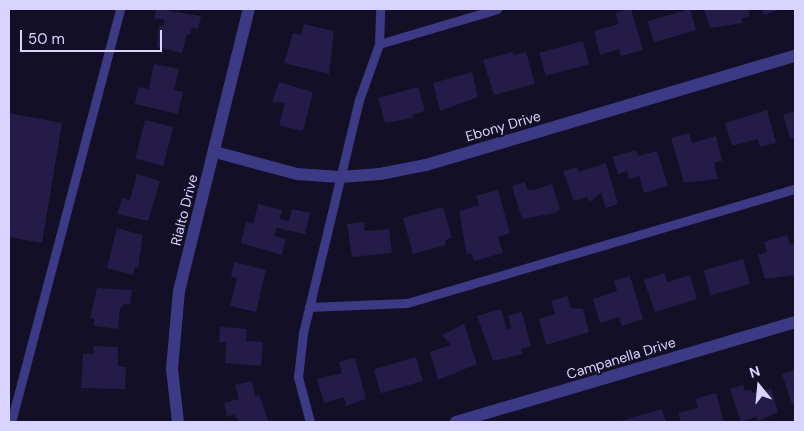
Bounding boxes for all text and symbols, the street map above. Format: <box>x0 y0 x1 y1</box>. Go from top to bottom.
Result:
scale bar <box>22 20 165 52</box>
text: 50 m <box>28 29 65 49</box>
street label: Ebony Drive <box>463 107 543 145</box>
street label: Rialto Drive <box>167 173 201 247</box>
street label: Campanella Drive <box>564 333 678 383</box>
north arrow <box>734 361 784 411</box>
text: N <box>747 362 762 382</box>

